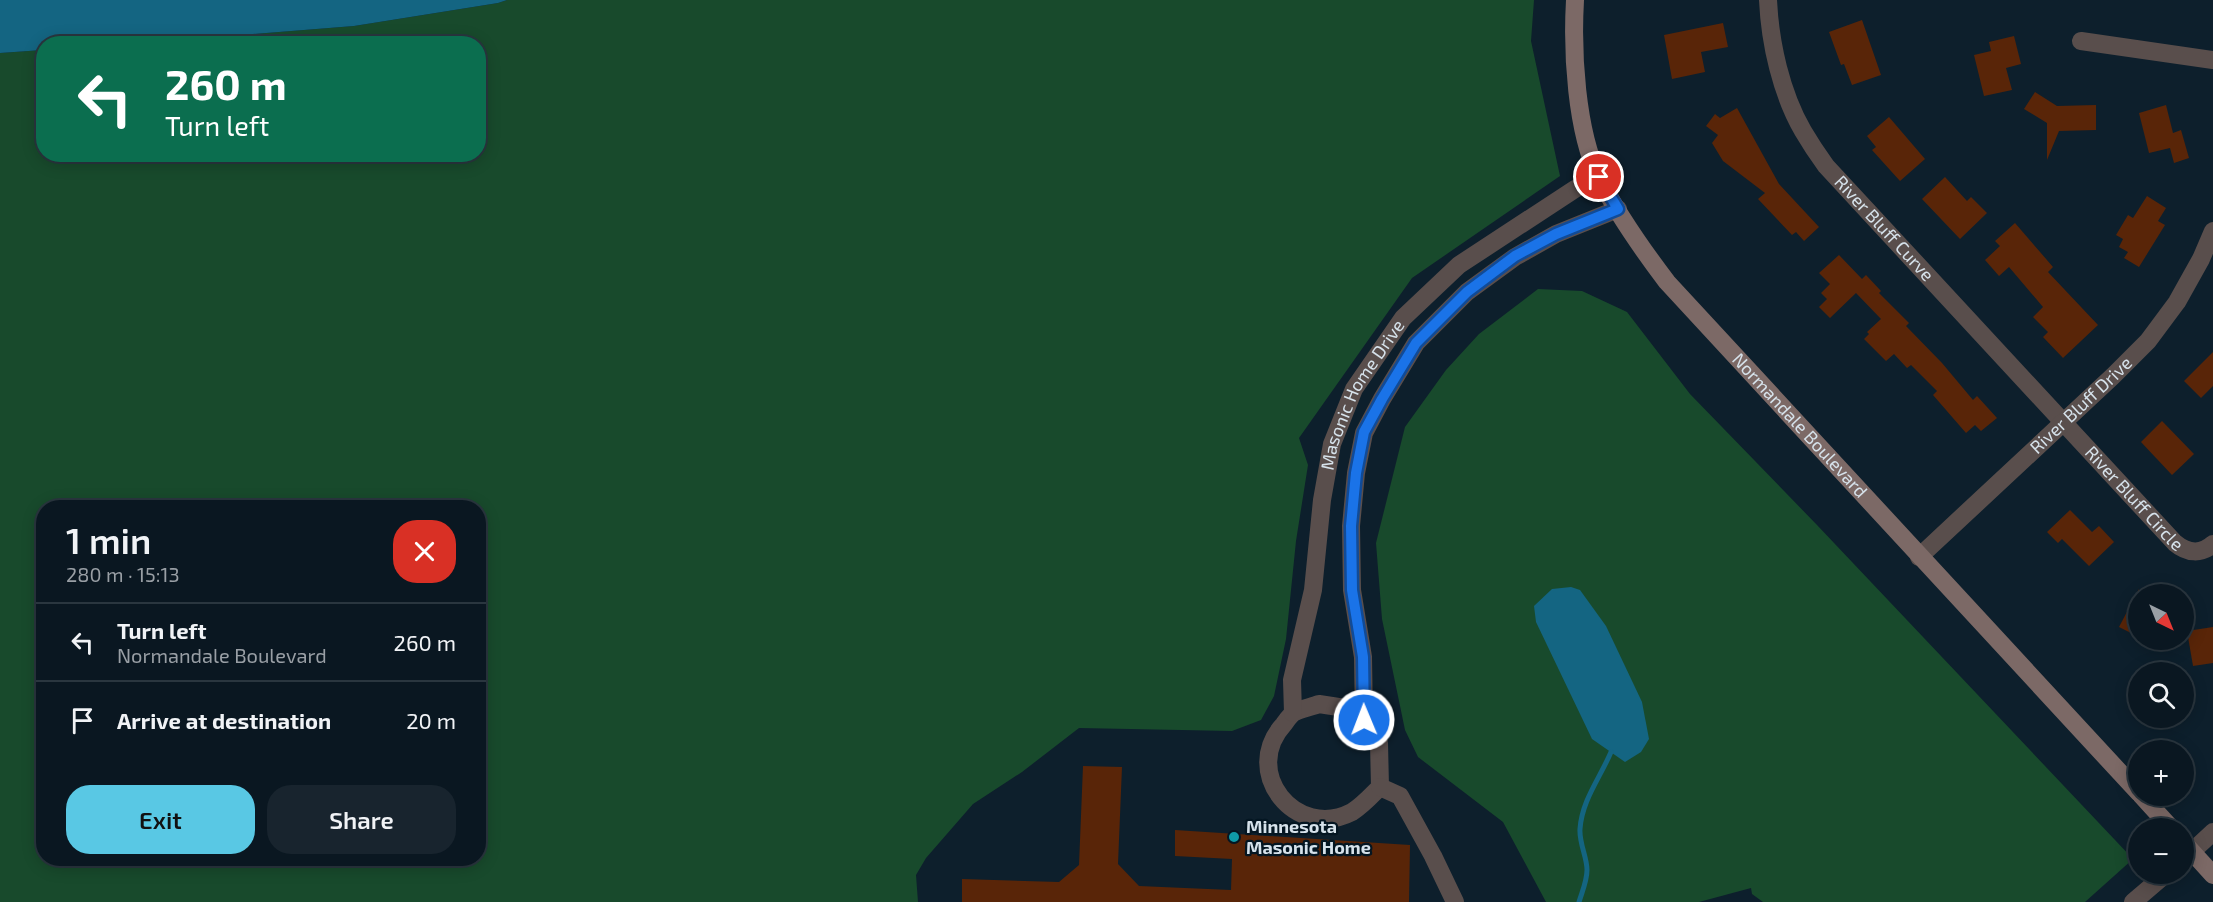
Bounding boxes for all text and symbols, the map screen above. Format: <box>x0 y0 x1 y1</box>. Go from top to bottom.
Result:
text: 260 m <box>165 58 287 108</box>
icon: left <box>66 60 144 138</box>
text: Turn left <box>165 109 269 141</box>
pin <box>1573 151 1624 202</box>
icon: arrive <box>1582 160 1615 193</box>
street label: River Bluff Curve <box>1830 171 1939 285</box>
street label: Masonic Home Drive <box>1316 315 1409 472</box>
street label: Normandale Boulevard <box>1728 348 1873 502</box>
street label: River Bluff Drive <box>2025 352 2136 458</box>
street label: River Bluff Circle <box>2081 441 2188 555</box>
text: 1 min <box>66 518 151 561</box>
button: close <box>393 520 456 583</box>
text: 280 m · 15:13 <box>66 562 180 586</box>
north arrow <box>2128 584 2194 650</box>
map controls <box>2128 584 2194 884</box>
text: Turn left <box>117 617 206 643</box>
icon: left <box>66 626 99 659</box>
text: 260 m <box>394 629 456 655</box>
text: Normandale Boulevard <box>117 643 327 667</box>
button: search <box>2128 662 2194 728</box>
position arrow <box>1332 688 1396 752</box>
icon: arrive <box>66 704 99 737</box>
text: Arrive at destination <box>117 707 331 733</box>
text: 20 m <box>406 707 456 733</box>
button: + <box>2128 740 2194 806</box>
button: Exit <box>66 785 255 854</box>
button: Share <box>267 785 456 854</box>
place label: Minnesota Masonic Home <box>1246 815 1371 858</box>
button: − <box>2128 818 2194 884</box>
marker: Minnesota Masonic Home <box>1227 830 1241 844</box>

